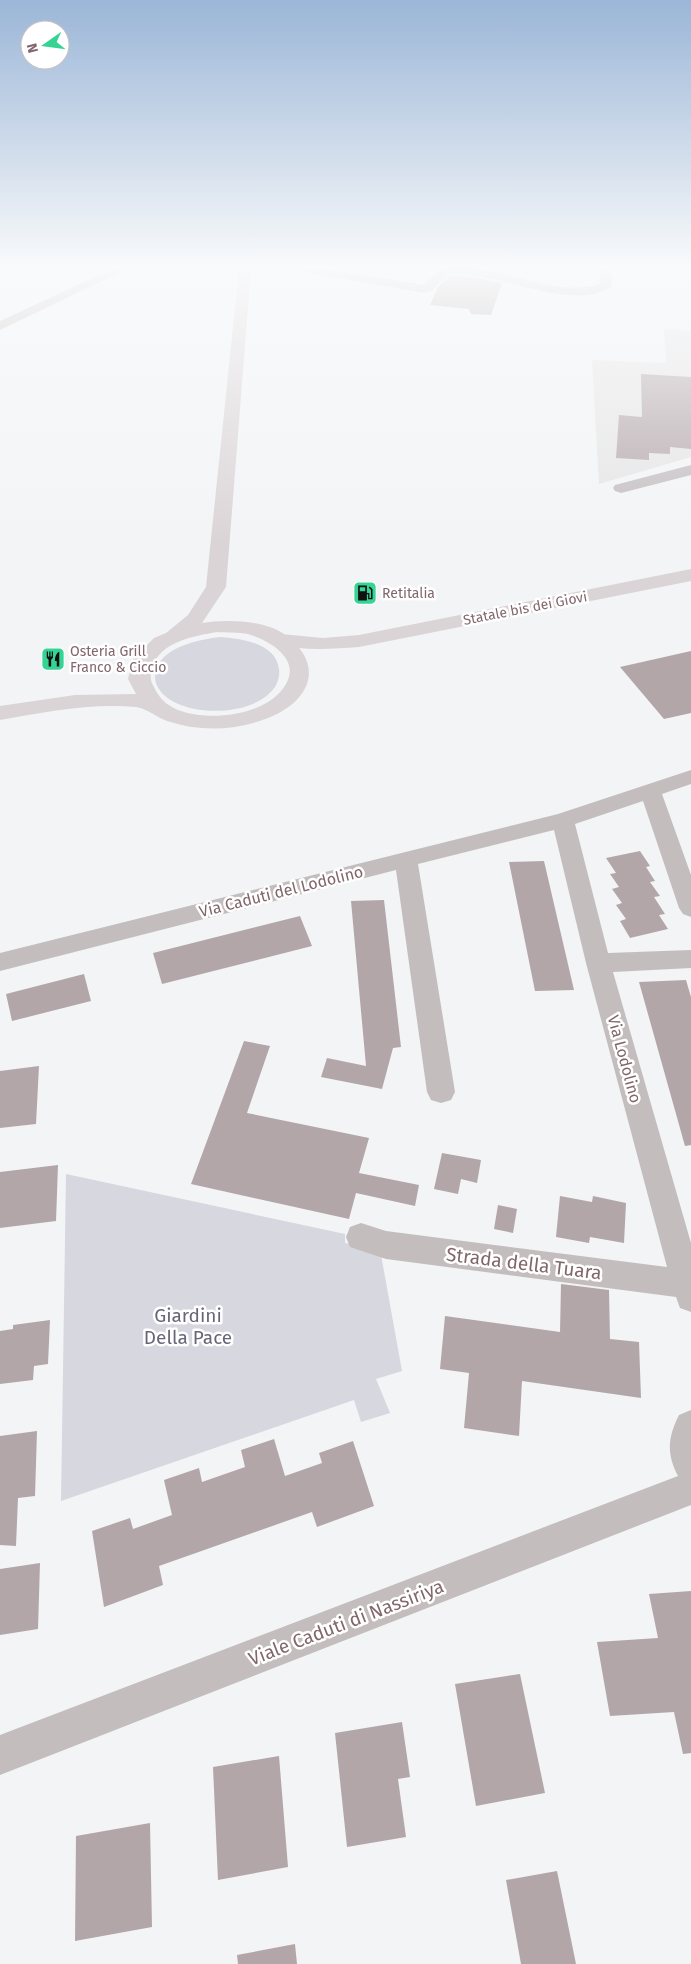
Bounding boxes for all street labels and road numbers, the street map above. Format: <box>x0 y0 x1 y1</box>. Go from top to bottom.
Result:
street label: Statale bis dei Giovi <box>462 588 589 629</box>
street label: Via Caduti del Lodolino <box>197 862 365 921</box>
street label: Via Lodolino <box>604 1013 645 1105</box>
street label: Strada della Tuara <box>445 1243 603 1284</box>
street label: Viale Caduti di Nassiriya <box>245 1575 447 1670</box>

